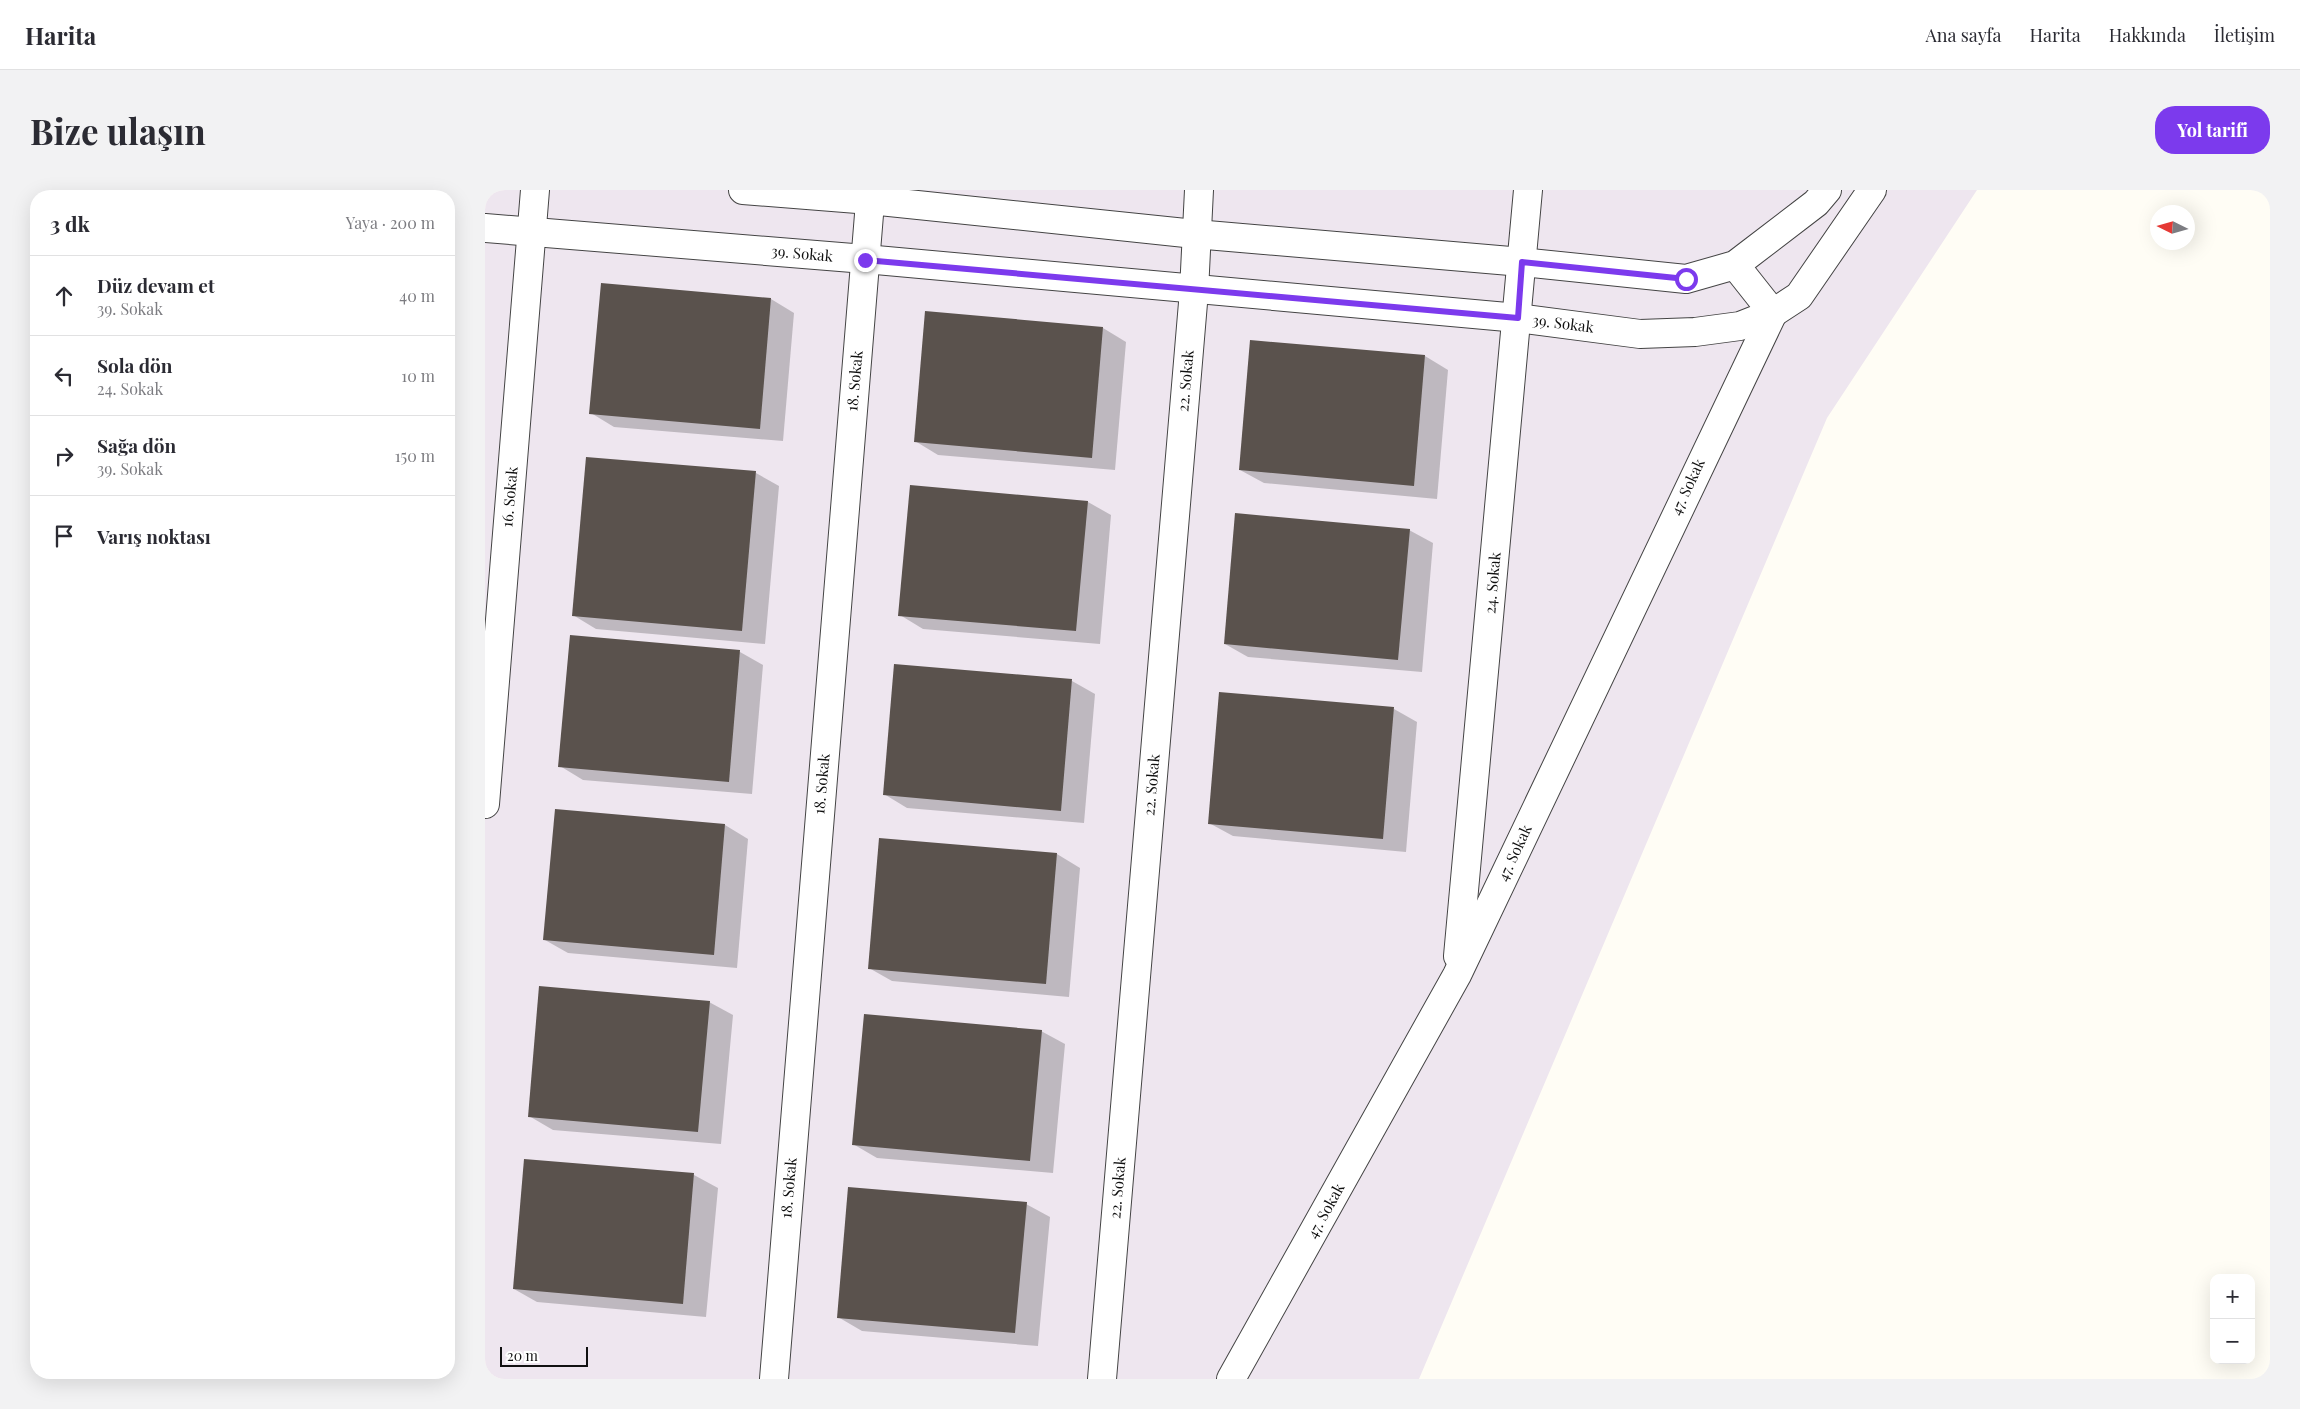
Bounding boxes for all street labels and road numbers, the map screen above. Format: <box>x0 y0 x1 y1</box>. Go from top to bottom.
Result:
street label: 39. Sokak <box>770 240 835 266</box>
street label: 39. Sokak <box>1531 309 1596 337</box>
street label: 22. Sokak <box>1172 348 1198 413</box>
street label: 18. Sokak <box>841 349 867 412</box>
street label: 47. Sokak <box>1665 454 1709 518</box>
street label: 16. Sokak <box>496 465 522 528</box>
street label: 24. Sokak <box>1479 550 1505 615</box>
street label: 18. Sokak <box>808 752 834 815</box>
street label: 22. Sokak <box>1138 752 1164 817</box>
street label: 47. Sokak <box>1492 820 1536 884</box>
street label: 22. Sokak <box>1104 1155 1130 1220</box>
street label: 18. Sokak <box>775 1156 801 1219</box>
street label: 47. Sokak <box>1302 1179 1349 1242</box>

